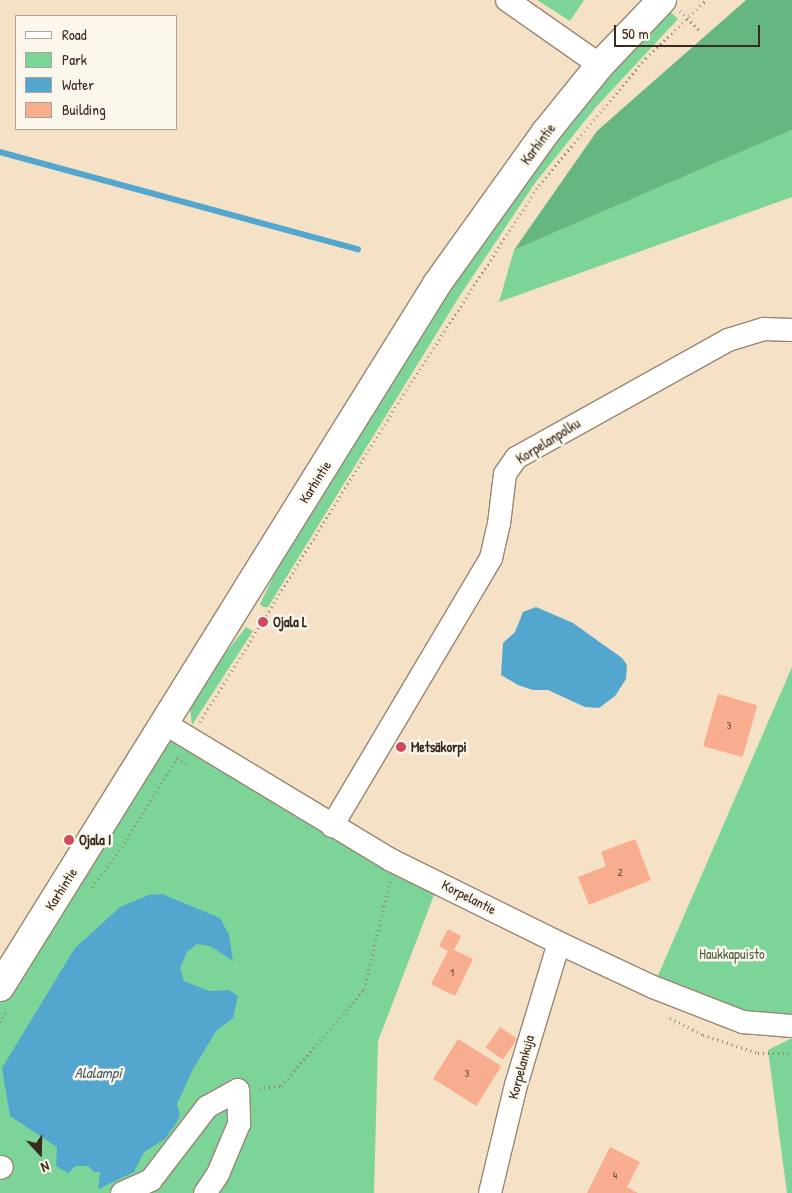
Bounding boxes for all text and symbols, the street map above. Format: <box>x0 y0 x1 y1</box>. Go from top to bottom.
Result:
legend <box>15 15 178 130</box>
scale bar <box>617 15 763 47</box>
text: 50 m <box>622 23 649 44</box>
text: Road <box>62 24 87 45</box>
text: Park <box>62 49 87 70</box>
text: Water <box>62 74 94 95</box>
text: Building <box>62 99 106 120</box>
street label: Karhintie <box>517 120 559 168</box>
street label: Korpelanpolku <box>513 415 583 467</box>
street label: Karhintie <box>295 458 335 506</box>
place label: Ojala L <box>273 614 307 630</box>
marker: Ojala L <box>257 616 269 628</box>
house number: 3 <box>727 718 731 732</box>
place label: Metsäkorpi <box>411 739 467 755</box>
marker: Metsäkorpi <box>395 741 407 753</box>
place label: Ojala I <box>79 832 111 848</box>
marker: Ojala I <box>63 834 75 846</box>
street label: Karhintie <box>41 865 81 913</box>
house number: 2 <box>617 865 623 879</box>
street label: Korpelantie <box>439 876 499 918</box>
park label: Haukkapuisto <box>699 946 765 962</box>
house number: 1 <box>450 965 454 979</box>
street label: Korpelankuja <box>504 1033 538 1101</box>
water label: Alalampi <box>74 1064 122 1082</box>
house number: 3 <box>465 1066 469 1080</box>
north arrow <box>15 1128 65 1178</box>
text: N <box>39 1157 52 1178</box>
house number: 4 <box>613 1168 617 1182</box>

